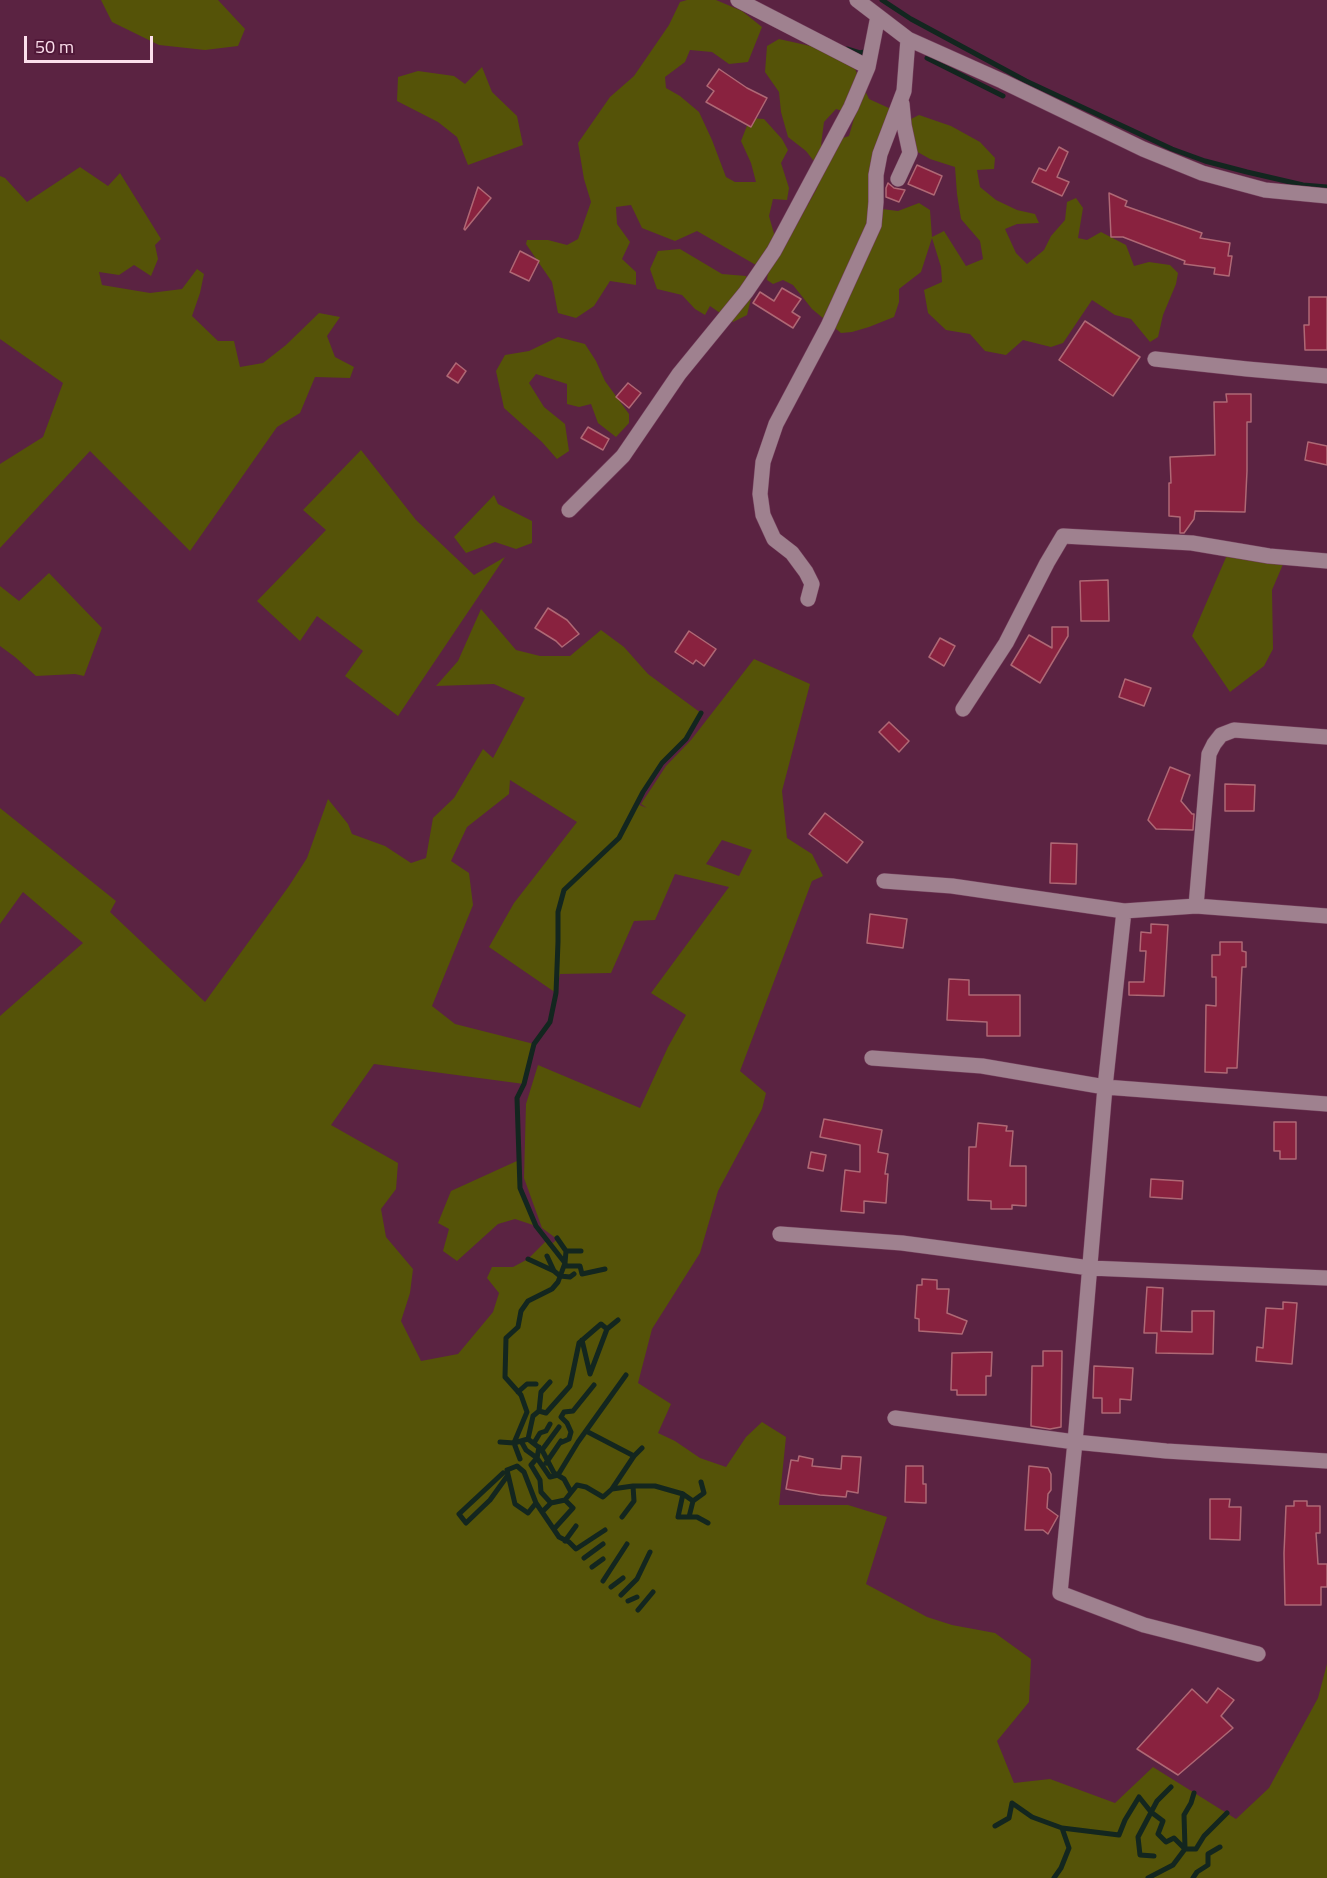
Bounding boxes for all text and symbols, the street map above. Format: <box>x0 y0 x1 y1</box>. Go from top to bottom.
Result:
scale bar <box>27 24 156 62</box>
text: 50 m <box>35 33 74 60</box>

